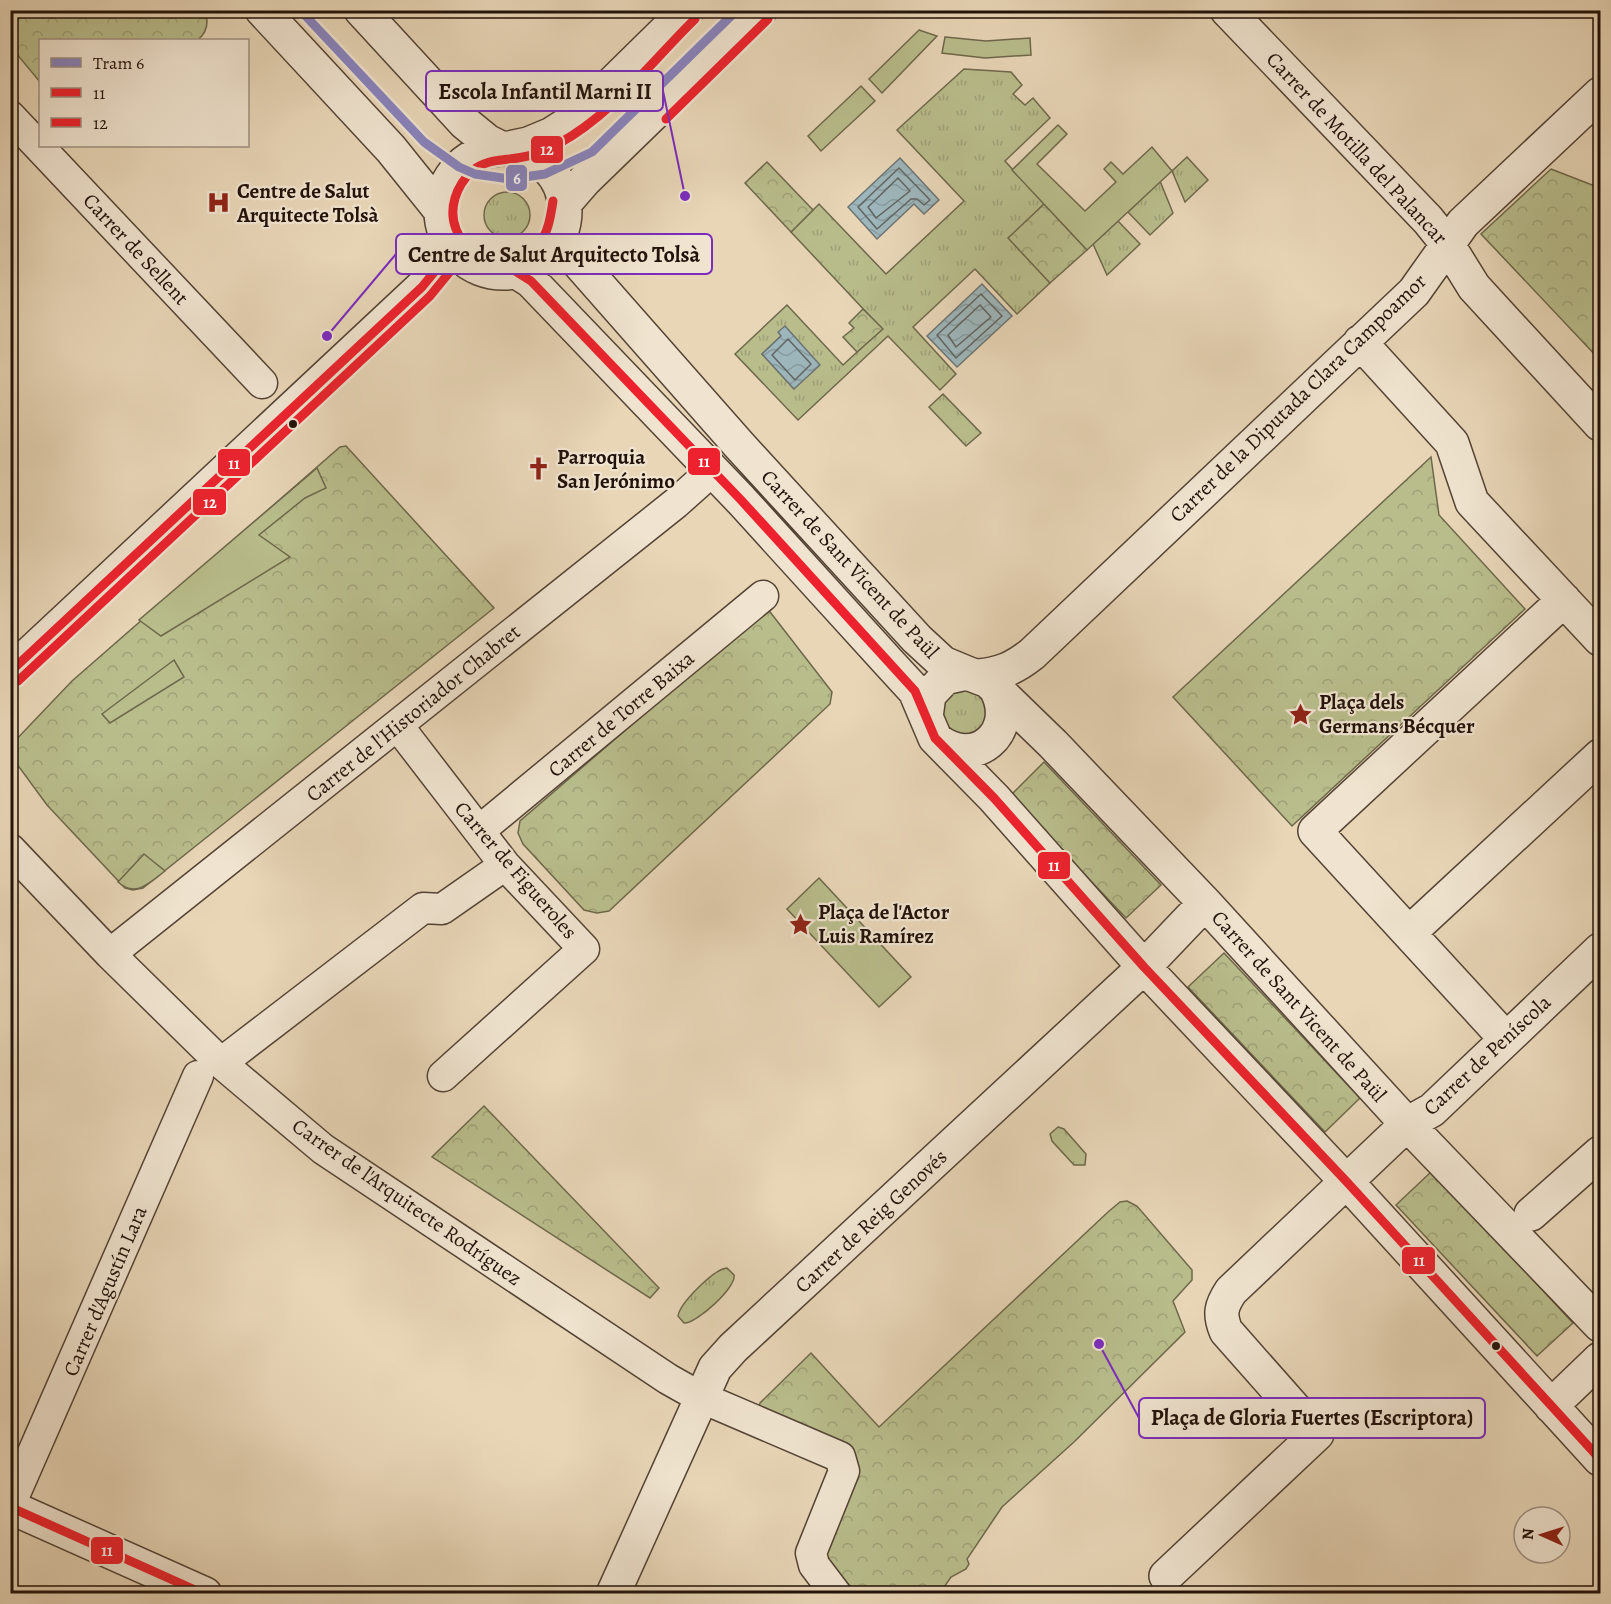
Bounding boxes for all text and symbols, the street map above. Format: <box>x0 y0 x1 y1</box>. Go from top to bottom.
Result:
legend <box>39 39 249 147</box>
street label: Carrer de Motilla del Palancar <box>1260 46 1454 250</box>
text: Tram 6 <box>93 51 144 75</box>
callout: Escola Infantil Marni II <box>426 71 663 111</box>
text: Escola Infantil Marni II <box>438 77 652 107</box>
text: 11 <box>93 81 105 105</box>
text: 12 <box>93 111 108 135</box>
line badge: 12 <box>530 135 564 164</box>
text: 12 <box>540 139 554 161</box>
line badge: 6 <box>505 164 528 192</box>
text: 6 <box>513 168 521 190</box>
place label: Centre de Salut Arquitecte Tolsà <box>236 177 379 229</box>
street label: Carrer de Sellent <box>77 187 195 311</box>
hospital icon: Centre de Salut Arquitecte Tolsà <box>206 190 232 216</box>
callout: Centre de Salut Arquitecto Tolsà <box>396 234 712 274</box>
text: Centre de Salut Arquitecto Tolsà <box>408 240 701 270</box>
street label: Carrer de la Diputada Clara Campoamor <box>1163 267 1433 529</box>
unlabelled marker <box>287 418 299 430</box>
place label: Parroquia San Jerónimo <box>557 443 675 495</box>
line badge: 11 <box>687 447 721 476</box>
line badge: 11 <box>217 448 251 477</box>
text: 11 <box>698 451 710 473</box>
text: 11 <box>228 453 240 475</box>
church icon: Parroquia San Jerónimo <box>526 456 552 482</box>
street label: Carrer de Sant Vicent de Paül <box>755 463 945 665</box>
line badge: 12 <box>192 488 227 516</box>
text: 12 <box>203 492 217 514</box>
street label: Carrer de l'Historiador Chabret <box>300 618 526 808</box>
street label: Carrer de Torre Baixa <box>542 644 700 784</box>
place label: Plaça dels Germans Bécquer <box>1319 688 1475 740</box>
place icon: Plaça dels Germans Bécquer <box>1288 701 1314 727</box>
street label: Carrer de Figueroles <box>448 795 584 945</box>
line badge: 11 <box>1037 851 1071 880</box>
text: 11 <box>1048 855 1060 877</box>
place label: Plaça de l'Actor Luis Ramírez <box>818 898 950 950</box>
street label: Carrer de Sant Vicent de Paül <box>1205 904 1393 1108</box>
place icon: Plaça de l'Actor Luis Ramírez <box>787 911 813 937</box>
street label: Carrer de Peníscola <box>1417 988 1557 1122</box>
street label: Carrer de l'Arquitecte Rodríguez <box>287 1112 527 1292</box>
street label: Carrer de Reig Genovés <box>789 1143 953 1299</box>
street label: Carrer d'Agustín Lara <box>56 1201 154 1380</box>
line badge: 11 <box>1401 1246 1436 1275</box>
text: 11 <box>1413 1250 1425 1272</box>
unlabelled marker <box>1490 1340 1502 1352</box>
callout: Plaça de Gloria Fuertes (Escriptora) <box>1139 1398 1485 1438</box>
text: Plaça de Gloria Fuertes (Escriptora) <box>1151 1403 1473 1433</box>
north arrow <box>1512 1505 1572 1565</box>
text: N <box>1517 1528 1539 1541</box>
line badge: 11 <box>90 1536 124 1565</box>
text: 11 <box>101 1540 113 1562</box>

